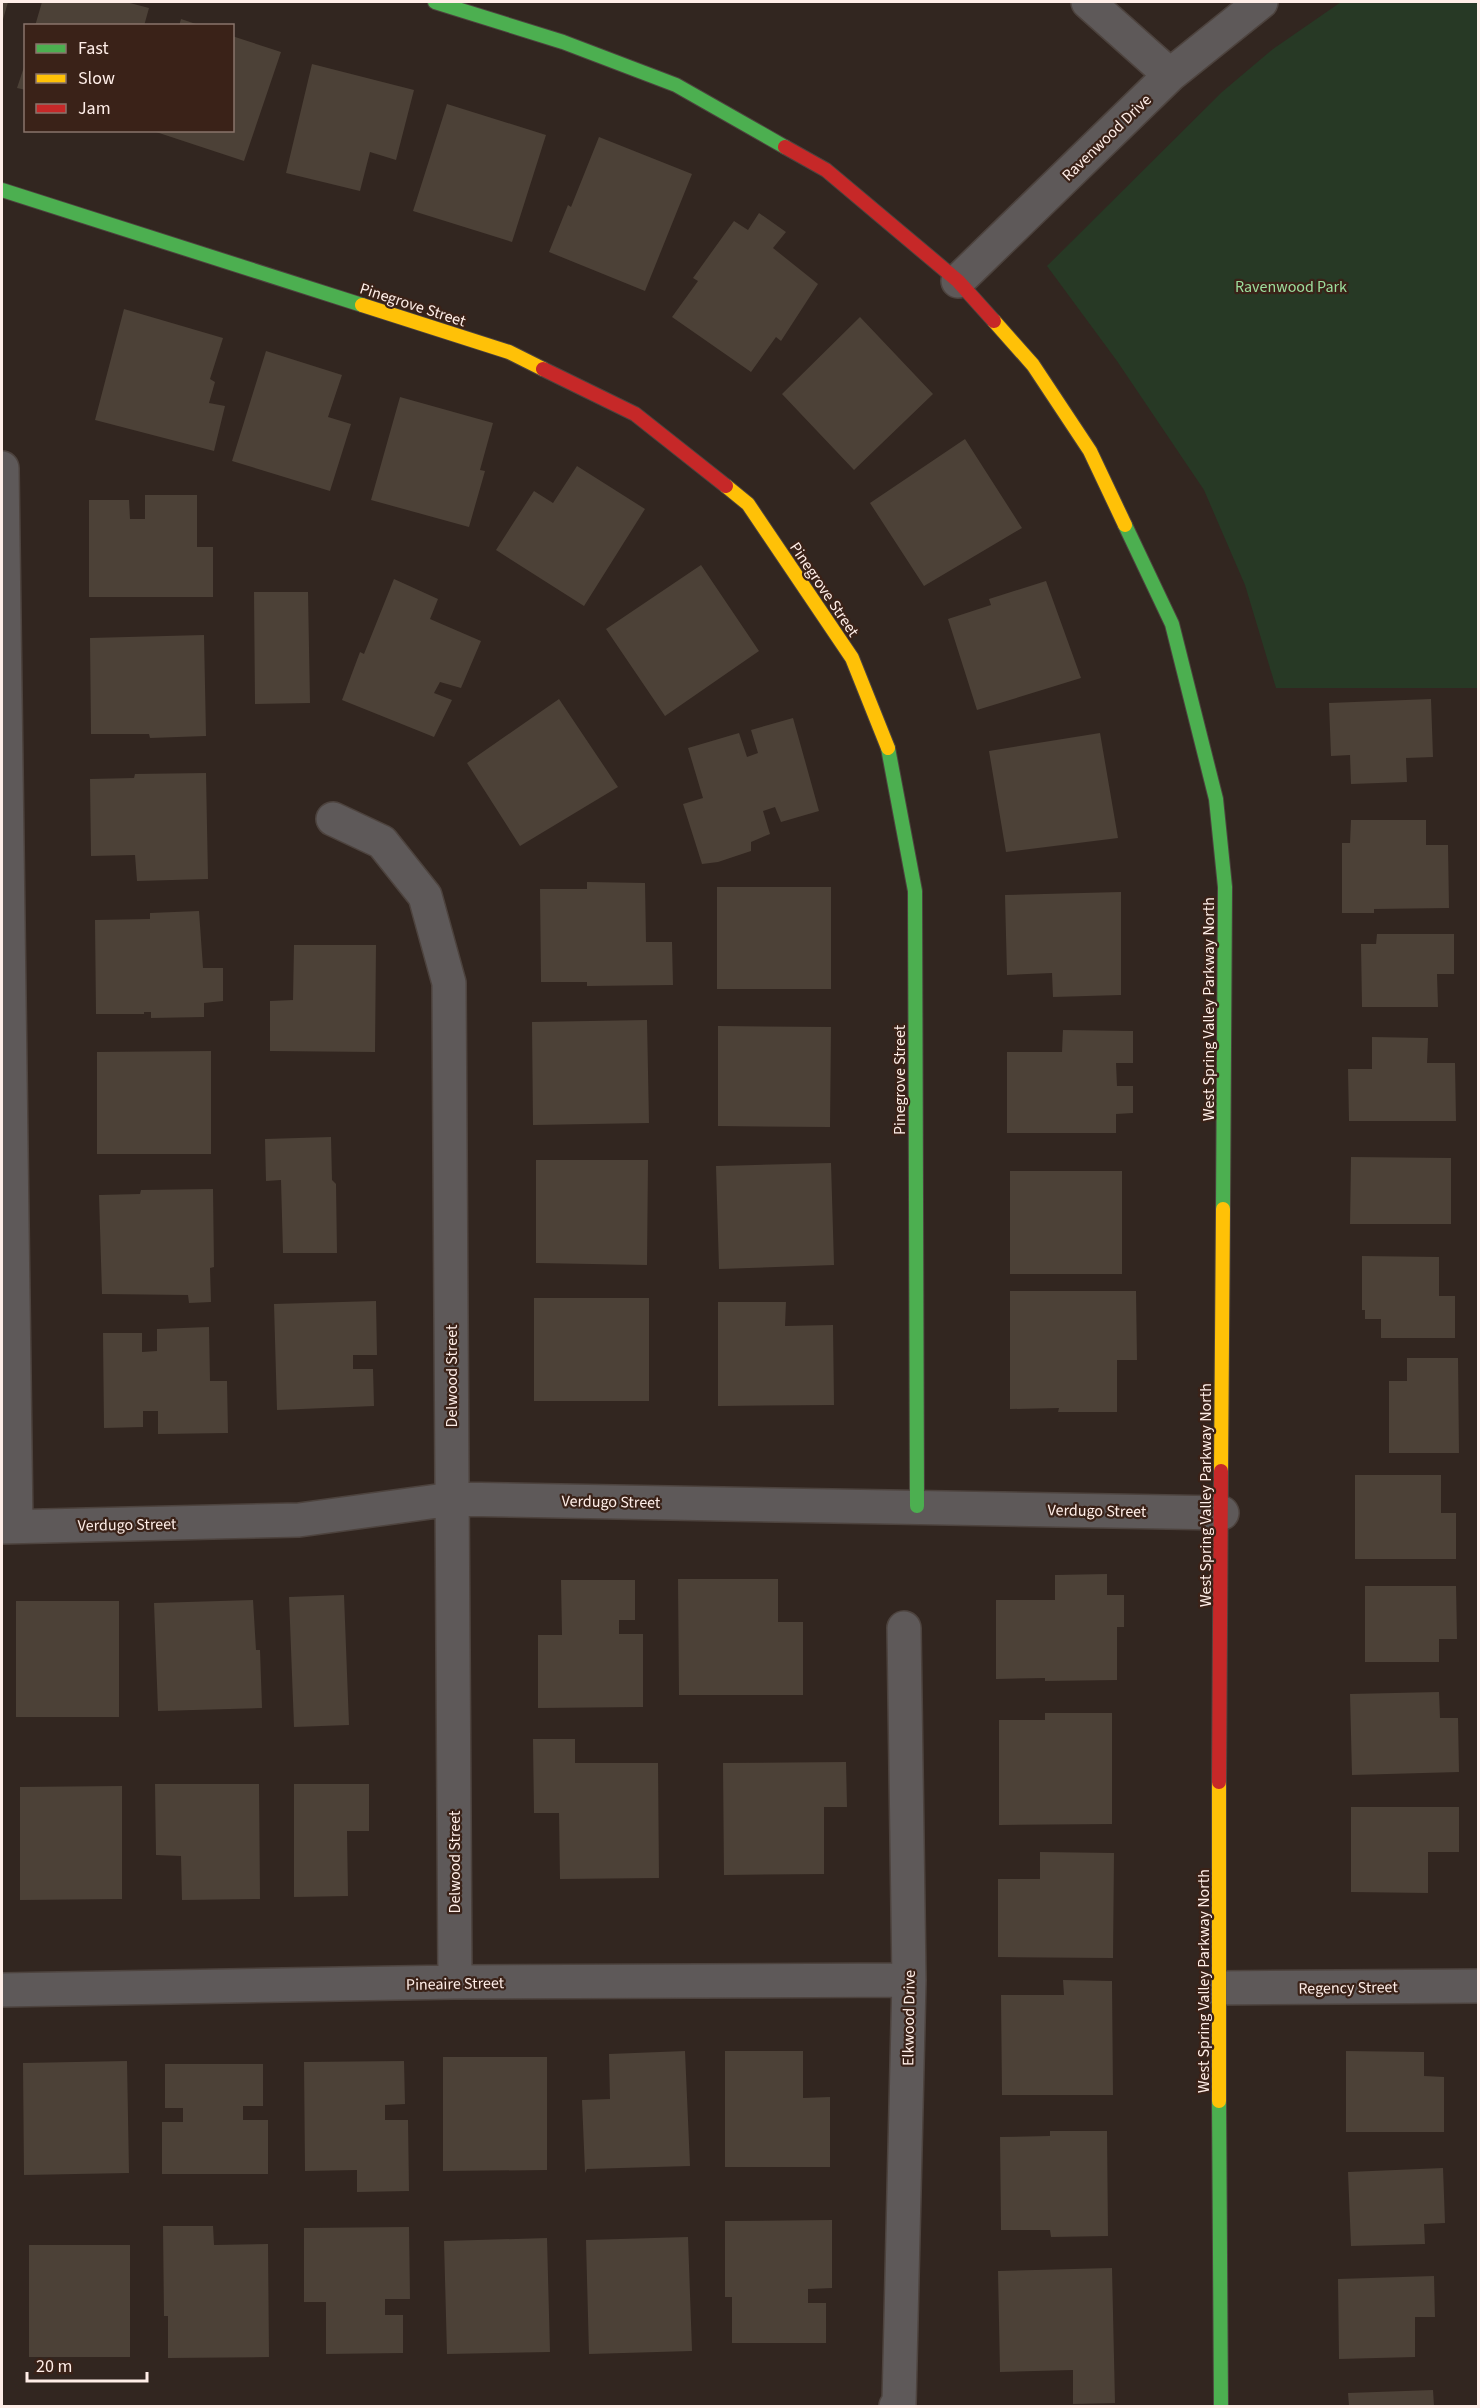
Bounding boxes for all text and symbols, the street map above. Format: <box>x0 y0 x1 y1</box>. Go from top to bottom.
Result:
legend <box>24 24 234 132</box>
text: Fast <box>78 36 109 61</box>
text: Slow <box>78 66 115 91</box>
street label: Ravenwood Drive <box>1057 89 1156 186</box>
text: Jam <box>78 96 111 121</box>
park label: Ravenwood Park <box>1235 276 1347 298</box>
street label: Pinegrove Street <box>357 277 469 333</box>
street label: Pinegrove Street <box>784 538 864 642</box>
street label: West Spring Valley Parkway North <box>1198 897 1220 1121</box>
street label: Pinegrove Street <box>889 1024 911 1135</box>
street label: Delwood Street <box>441 1324 463 1427</box>
street label: West Spring Valley Parkway North <box>1195 1383 1217 1607</box>
street label: Verdugo Street <box>561 1490 661 1514</box>
street label: Verdugo Street <box>1047 1499 1147 1523</box>
street label: Verdugo Street <box>77 1513 177 1537</box>
street label: Delwood Street <box>444 1810 466 1913</box>
street label: West Spring Valley Parkway North <box>1193 1869 1215 2093</box>
street label: Elkwood Drive <box>897 1970 921 2066</box>
street label: Pineaire Street <box>406 1972 505 1996</box>
street label: Regency Street <box>1298 1976 1398 2000</box>
scale bar <box>27 2345 147 2383</box>
text: 20 m <box>36 2354 72 2379</box>

